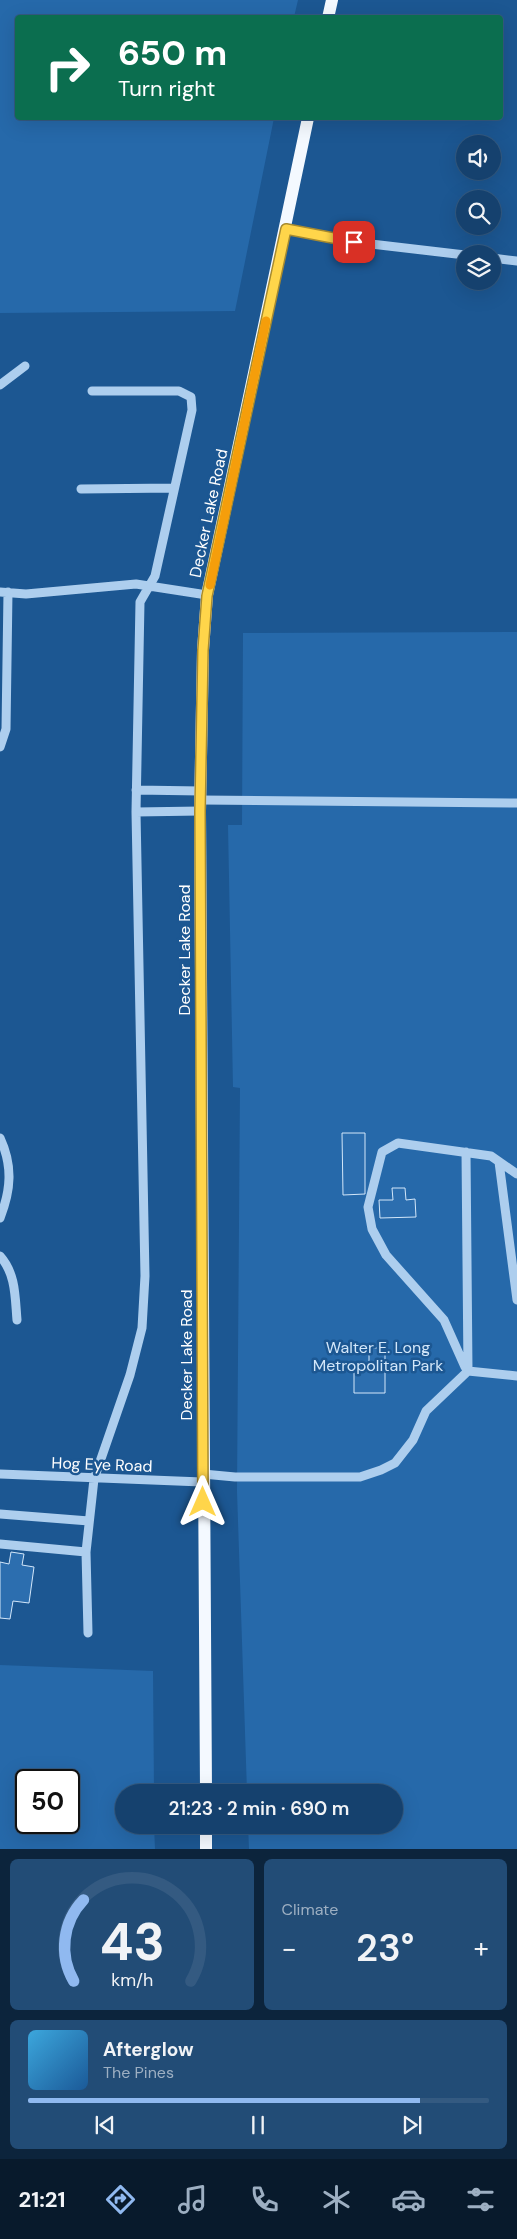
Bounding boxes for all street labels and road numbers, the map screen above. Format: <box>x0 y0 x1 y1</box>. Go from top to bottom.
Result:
street label: Decker Lake Road <box>185 447 232 579</box>
street label: Decker Lake Road <box>174 884 195 1016</box>
street label: Decker Lake Road <box>176 1289 197 1421</box>
street label: Hog Eye Road <box>51 1452 153 1477</box>

